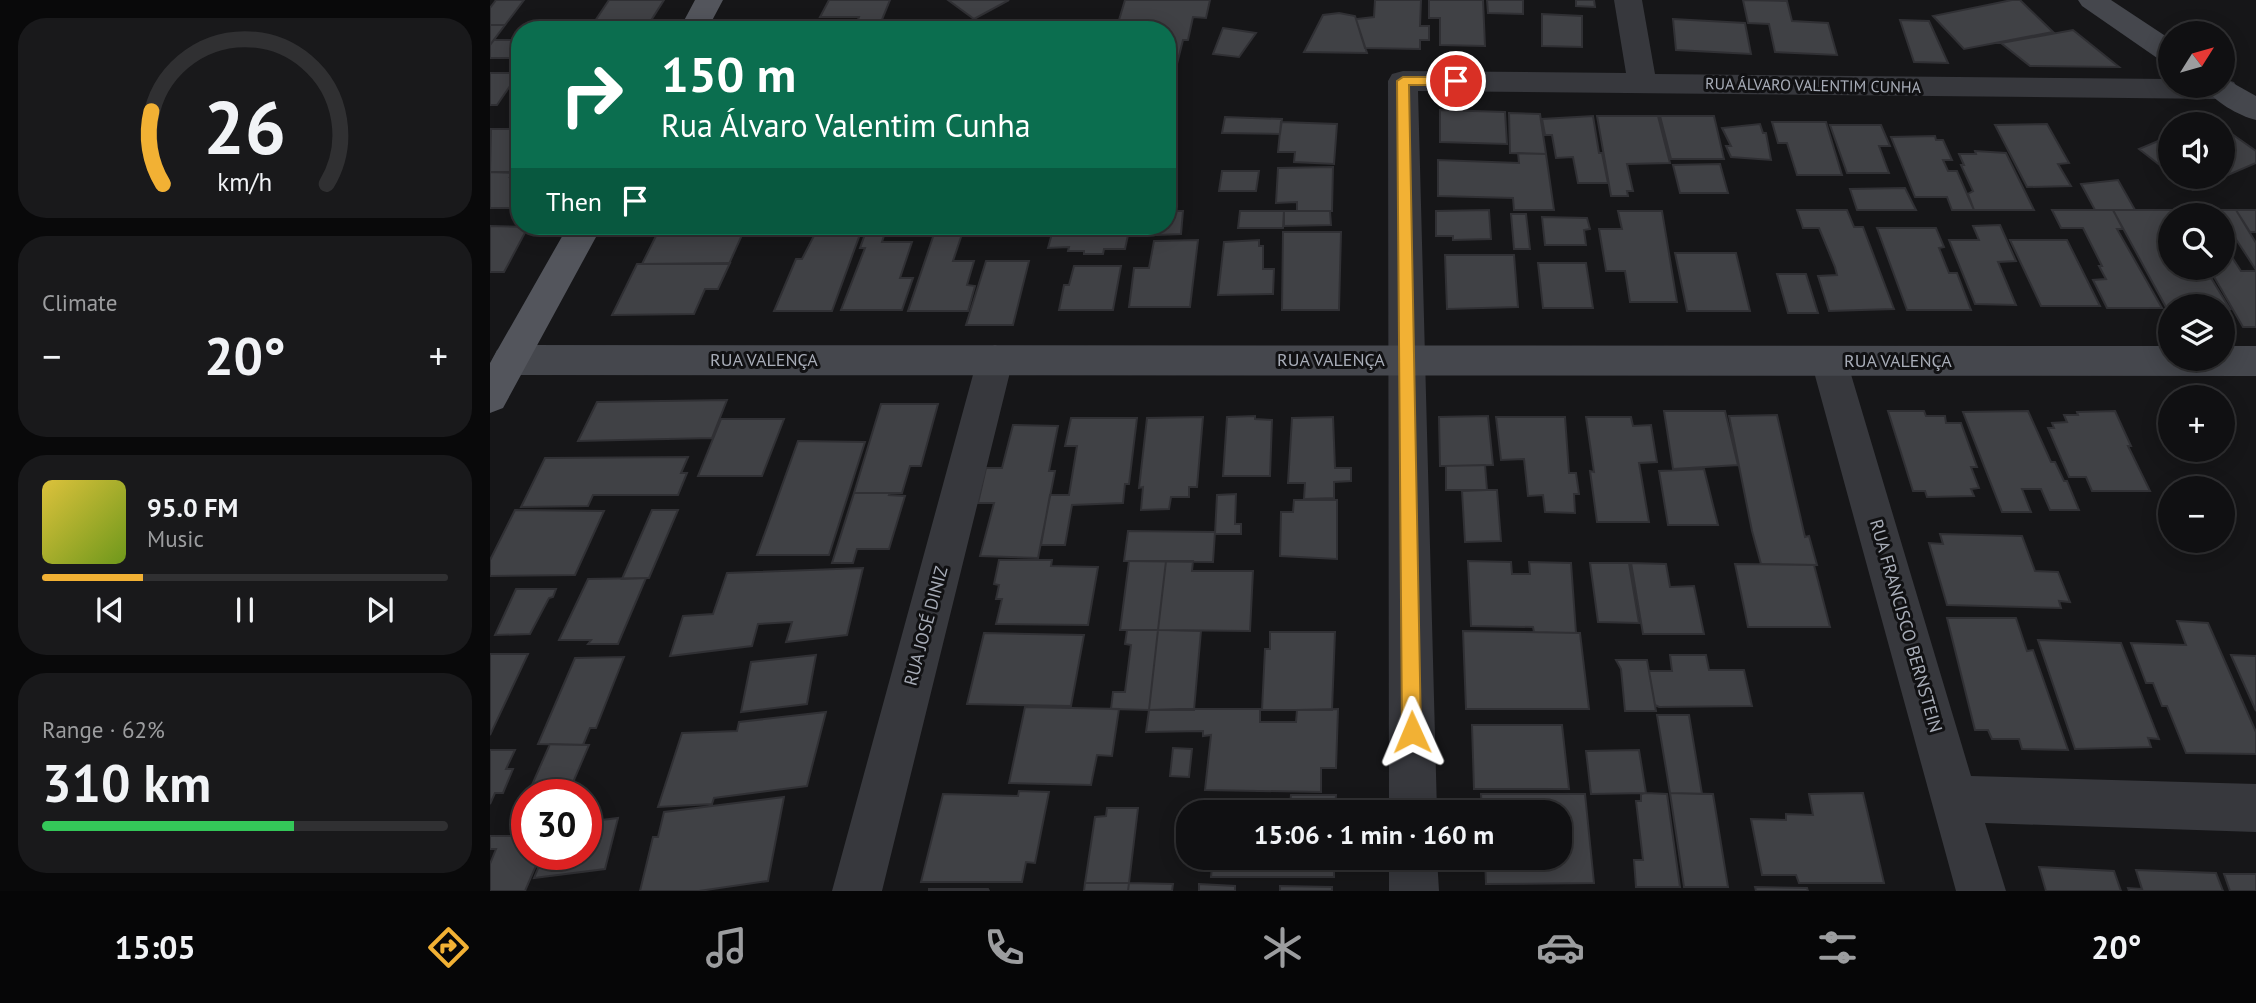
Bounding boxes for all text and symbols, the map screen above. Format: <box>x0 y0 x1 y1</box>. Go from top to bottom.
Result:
north arrow <box>2158 21 2235 98</box>
map controls <box>2158 21 2235 553</box>
text: 150 m <box>661 42 796 106</box>
icon: right <box>546 49 637 140</box>
pin <box>1426 51 1486 111</box>
icon: arrive <box>1437 62 1475 100</box>
street label: RUA ÁLVARO VALENTIM CUNHA <box>1705 73 1922 97</box>
text: 26 <box>204 81 286 175</box>
text: Rua Álvaro Valentim Cunha <box>661 104 1031 146</box>
button: sound <box>2158 112 2235 189</box>
text: km/h <box>218 166 272 198</box>
icon: arrive <box>616 182 654 220</box>
text: Then <box>546 185 602 218</box>
button: search <box>2158 203 2235 280</box>
text: Climate <box>42 288 117 317</box>
button: layers <box>2158 294 2235 371</box>
text: 20° <box>204 322 286 389</box>
text: − <box>42 331 61 380</box>
text: + <box>429 331 448 380</box>
street label: RUA VALENÇA <box>710 348 818 371</box>
street label: RUA VALENÇA <box>1277 348 1385 371</box>
street label: RUA VALENÇA <box>1844 349 1952 372</box>
button: + <box>2158 385 2235 462</box>
button: − <box>2158 476 2235 553</box>
text: 95.0 FM <box>147 491 238 524</box>
street label: RUA FRANCISCO BERNSTEIN <box>1865 517 1948 735</box>
text: Music <box>147 524 204 553</box>
street label: RUA JOSÉ DINIZ <box>899 563 953 688</box>
icon: previous <box>91 591 129 629</box>
icon: pause <box>226 591 264 629</box>
icon: next <box>361 591 399 629</box>
position arrow <box>1375 695 1449 769</box>
text: Range · 62% <box>42 715 165 744</box>
text: 310 km <box>42 749 211 816</box>
speed limit sign: 30 <box>511 779 602 870</box>
text: 15:06 · 1 min · 160 m <box>1254 818 1494 851</box>
icon: directions <box>424 923 473 972</box>
icon: music <box>702 923 751 972</box>
icon: phone <box>980 923 1029 972</box>
icon: climate <box>1258 923 1307 972</box>
icon: car <box>1536 923 1585 972</box>
icon: filters <box>1813 923 1862 972</box>
text: 15:05 <box>114 926 196 968</box>
text: 20° <box>2091 926 2142 968</box>

